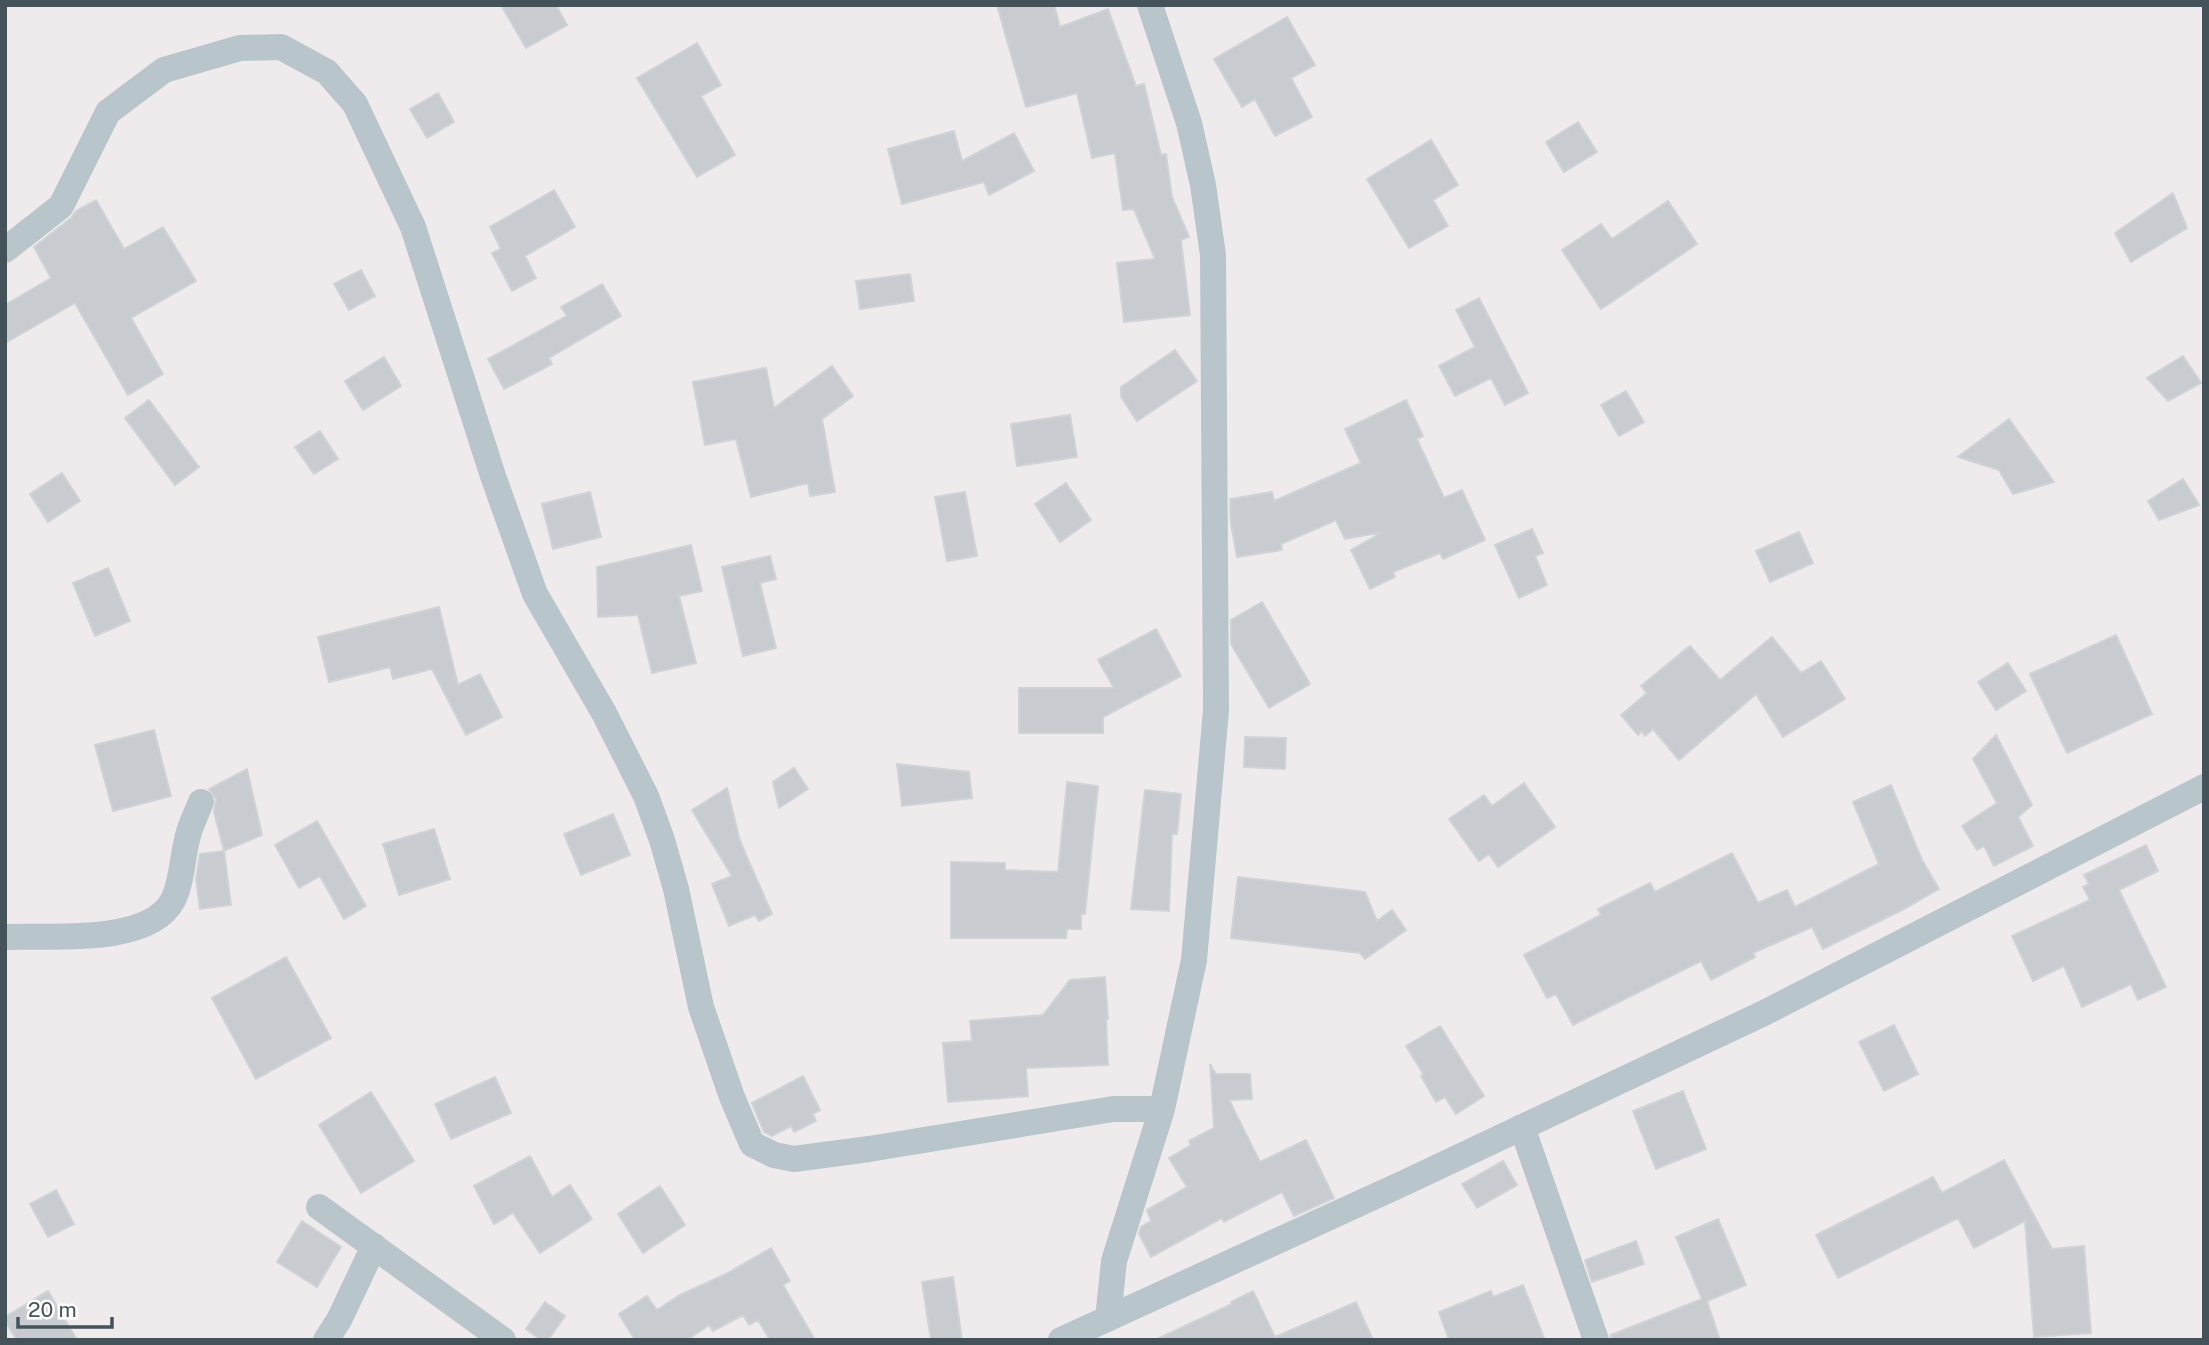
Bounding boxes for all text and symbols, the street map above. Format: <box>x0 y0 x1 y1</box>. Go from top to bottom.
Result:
scale bar <box>18 1286 112 1330</box>
text: 20 m <box>28 1297 77 1322</box>

